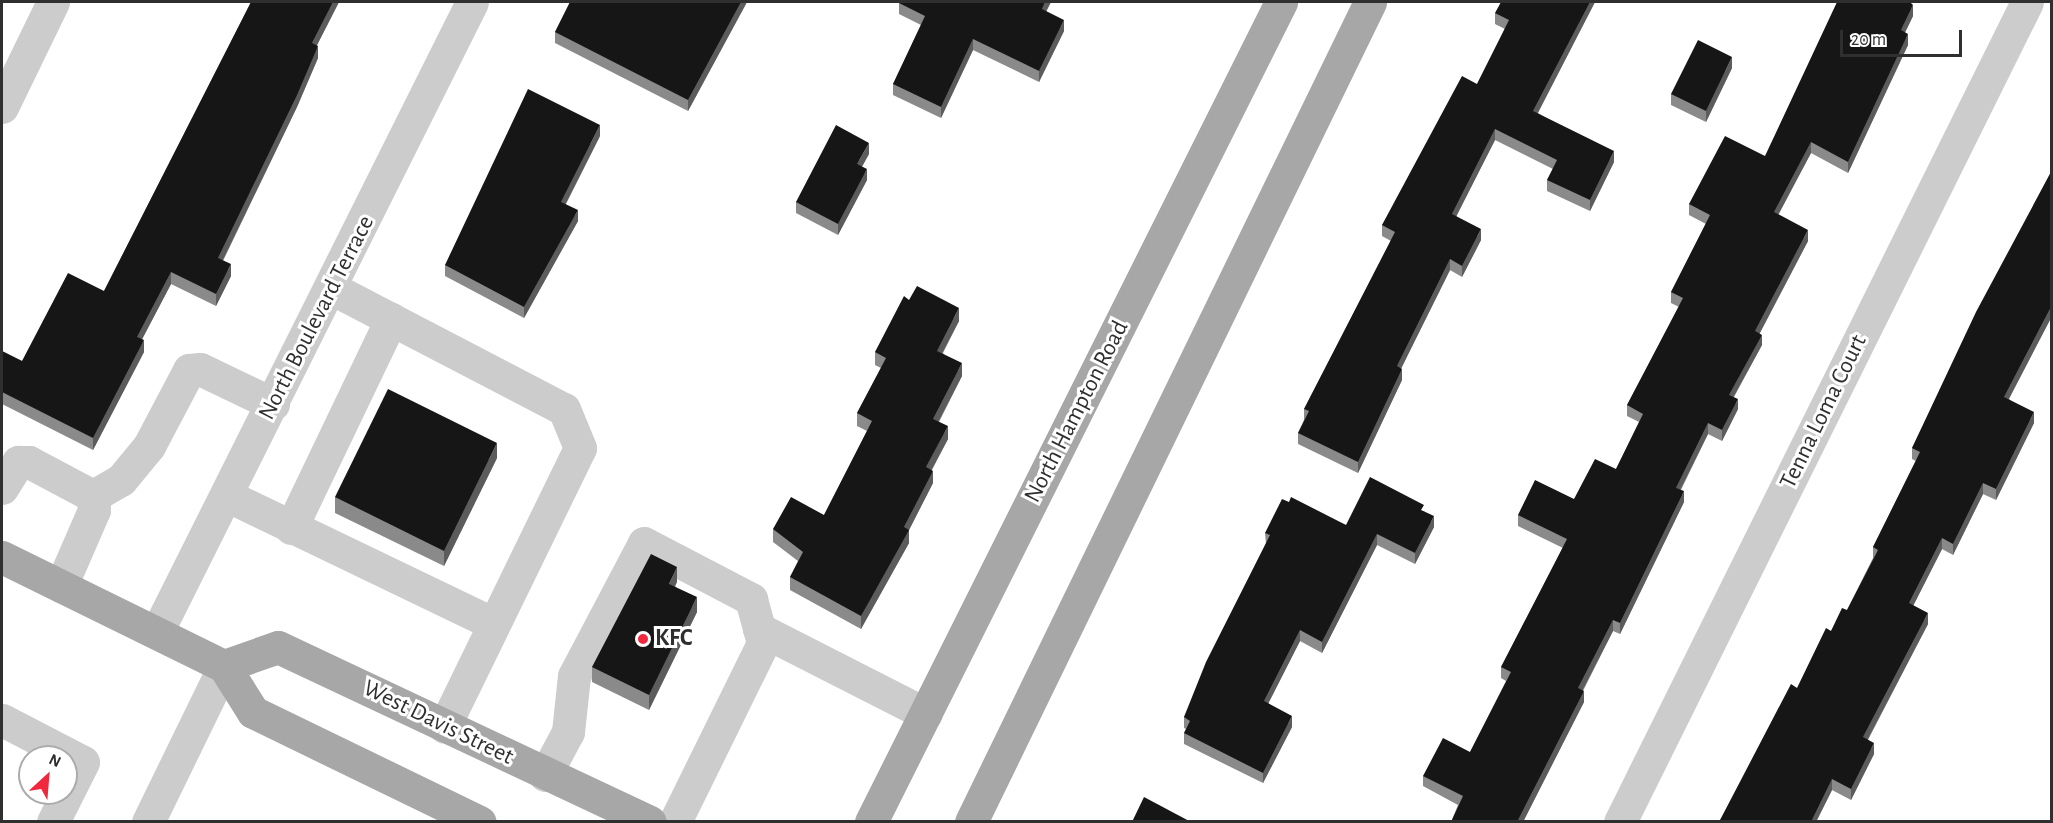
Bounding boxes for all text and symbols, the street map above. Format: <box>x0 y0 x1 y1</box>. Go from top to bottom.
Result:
scale bar <box>1843 18 1964 56</box>
text: 20 m <box>1851 31 1886 49</box>
street label: North Boulevard Terrace <box>253 211 381 425</box>
street label: North Hampton Road <box>1019 316 1135 508</box>
street label: Tenna Loma Court <box>1774 330 1874 494</box>
place label: KFC <box>655 625 692 653</box>
marker: KFC <box>636 632 650 646</box>
street label: West Davis Street <box>358 674 518 772</box>
north arrow <box>18 745 78 805</box>
text: N <box>47 751 64 770</box>

